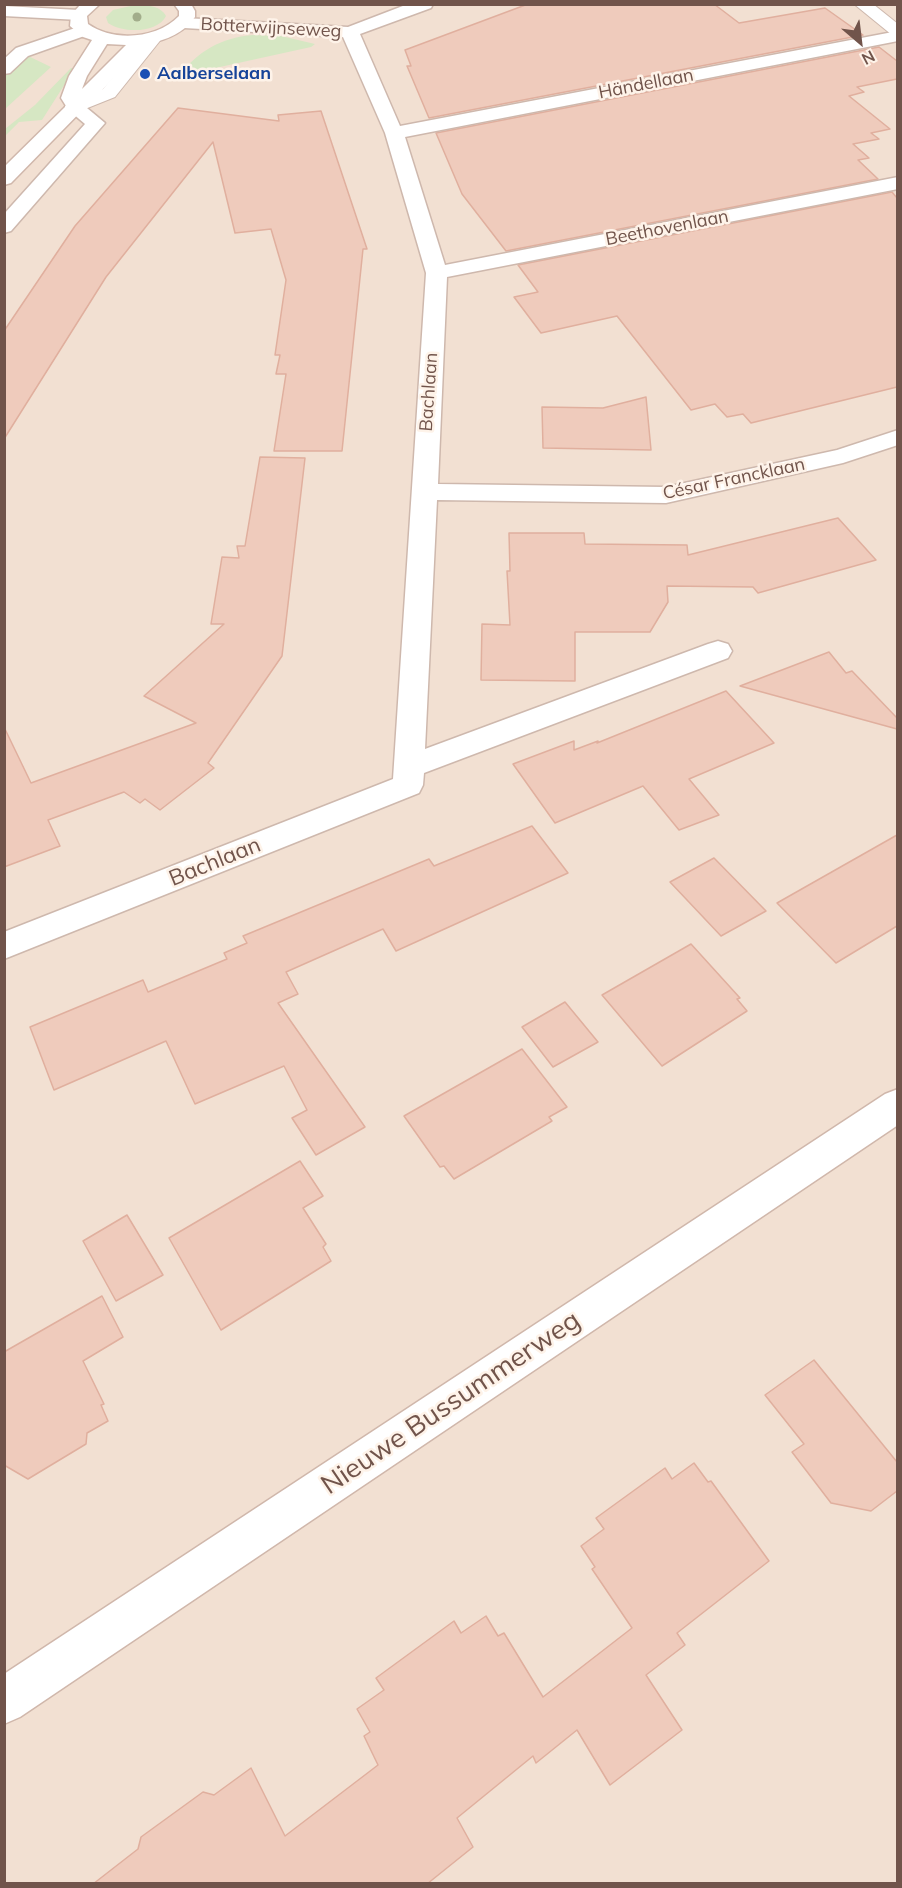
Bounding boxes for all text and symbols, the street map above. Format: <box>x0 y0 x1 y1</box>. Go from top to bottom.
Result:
north arrow <box>830 12 890 72</box>
street label: Botterwijnseweg <box>200 14 342 42</box>
text: N <box>858 46 878 70</box>
place label: Aalberselaan <box>157 63 271 85</box>
street label: Händellaan <box>597 64 695 104</box>
marker: Aalberselaan <box>138 67 152 81</box>
street label: Beethovenlaan <box>604 205 730 251</box>
street label: Bachlaan <box>415 352 443 432</box>
street label: César Francklaan <box>661 453 807 505</box>
street label: Bachlaan <box>165 832 265 892</box>
street label: Nieuwe Bussummerweg <box>315 1304 587 1502</box>

